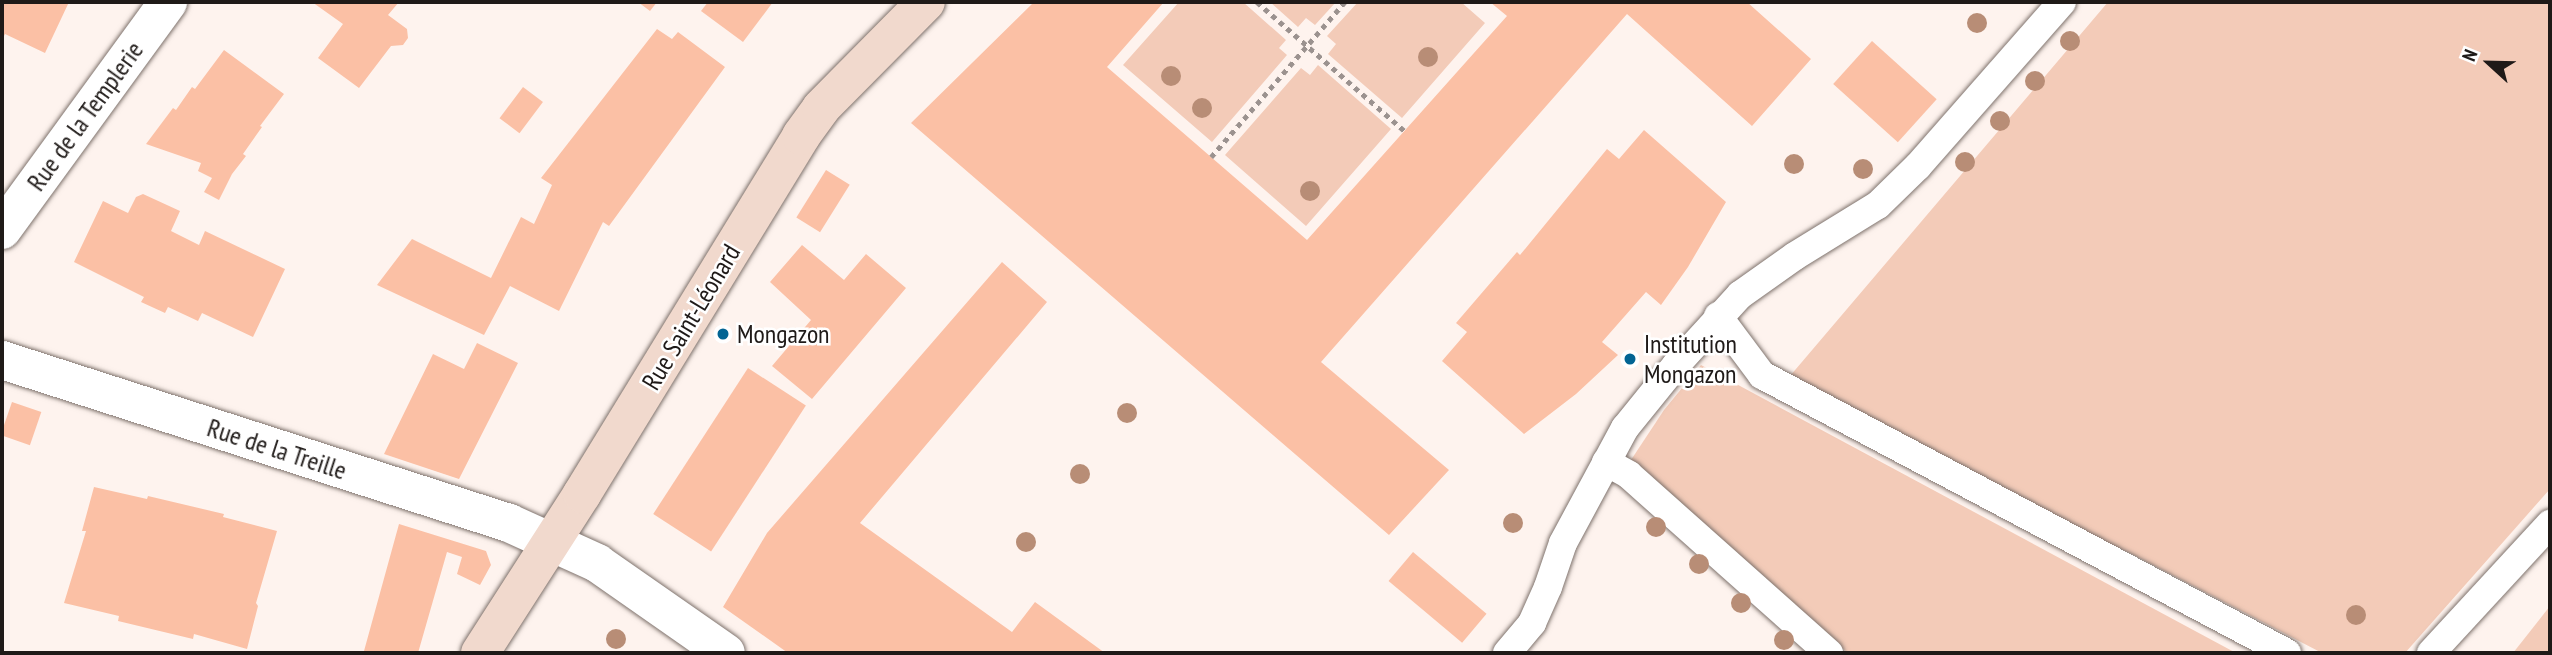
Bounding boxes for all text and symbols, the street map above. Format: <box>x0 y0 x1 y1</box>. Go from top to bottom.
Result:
north arrow <box>2454 28 2524 98</box>
street label: Rue de la Templerie <box>20 35 150 197</box>
text: N <box>2456 46 2483 64</box>
street label: Rue Saint-Léonard <box>635 239 747 395</box>
place label: Mongazon <box>737 318 830 350</box>
marker: Mongazon <box>715 326 731 342</box>
place label: Institution Mongazon <box>1644 328 1737 390</box>
marker: Institution Mongazon <box>1622 351 1638 367</box>
street label: Rue de la Treille <box>203 412 351 486</box>

